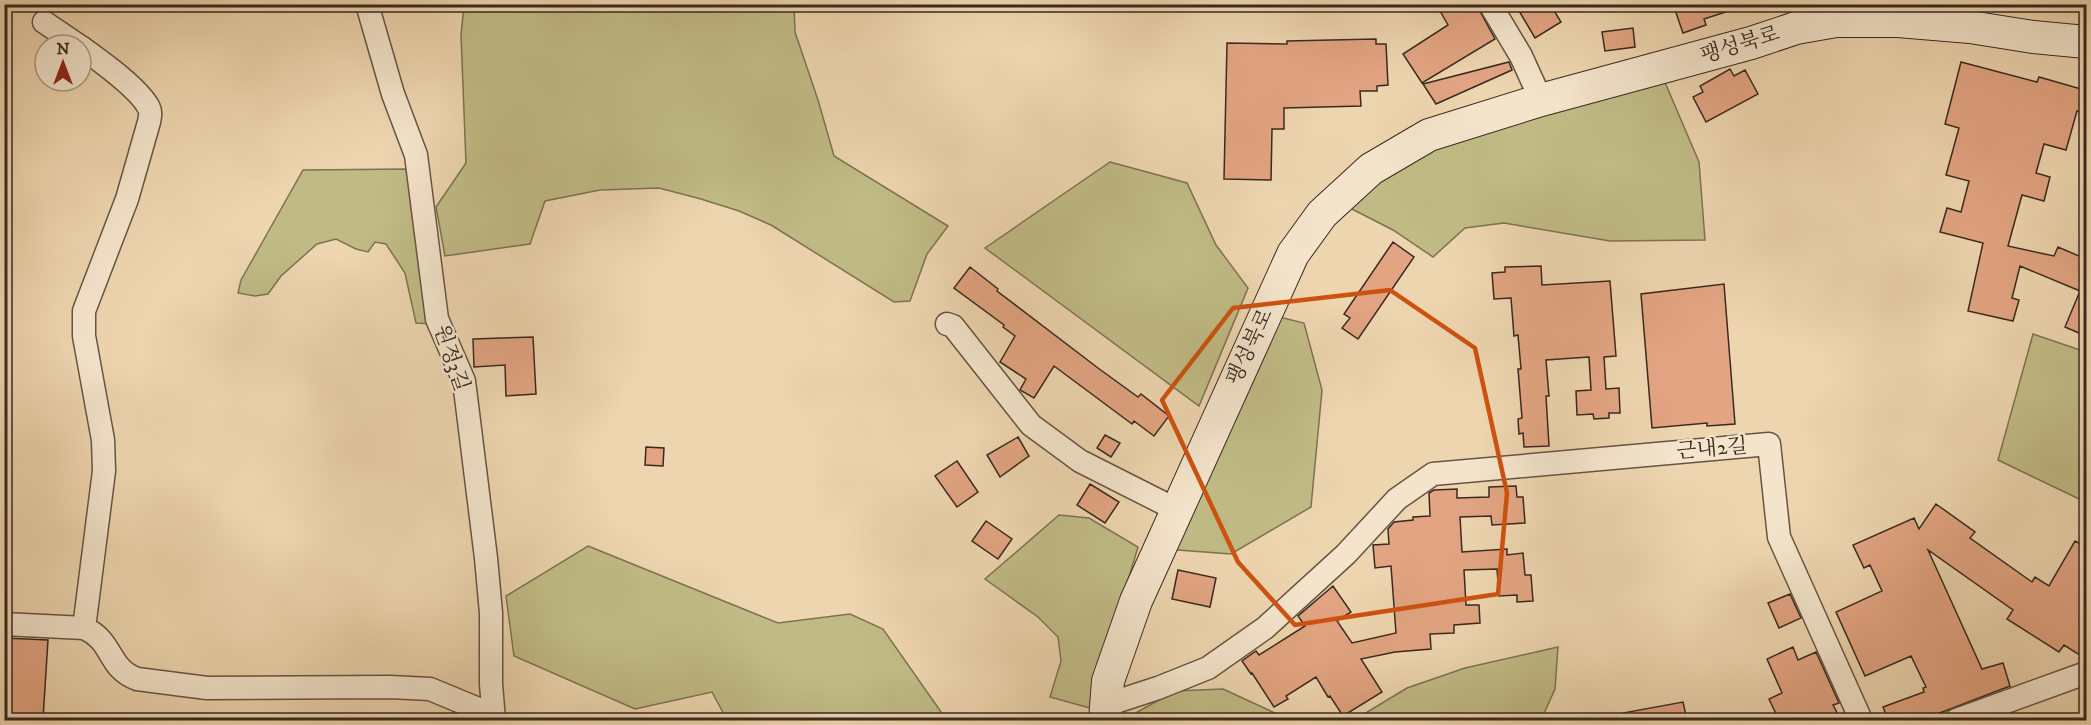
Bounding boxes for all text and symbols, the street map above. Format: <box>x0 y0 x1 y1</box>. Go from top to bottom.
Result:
street label: 팽성북로 <box>1697 21 1783 69</box>
north arrow <box>33 33 93 93</box>
text: N <box>56 39 70 59</box>
street label: 팽성북로 <box>1221 305 1279 389</box>
street label: 원정3길 <box>428 321 474 395</box>
street label: 근내2길 <box>1675 433 1749 465</box>

